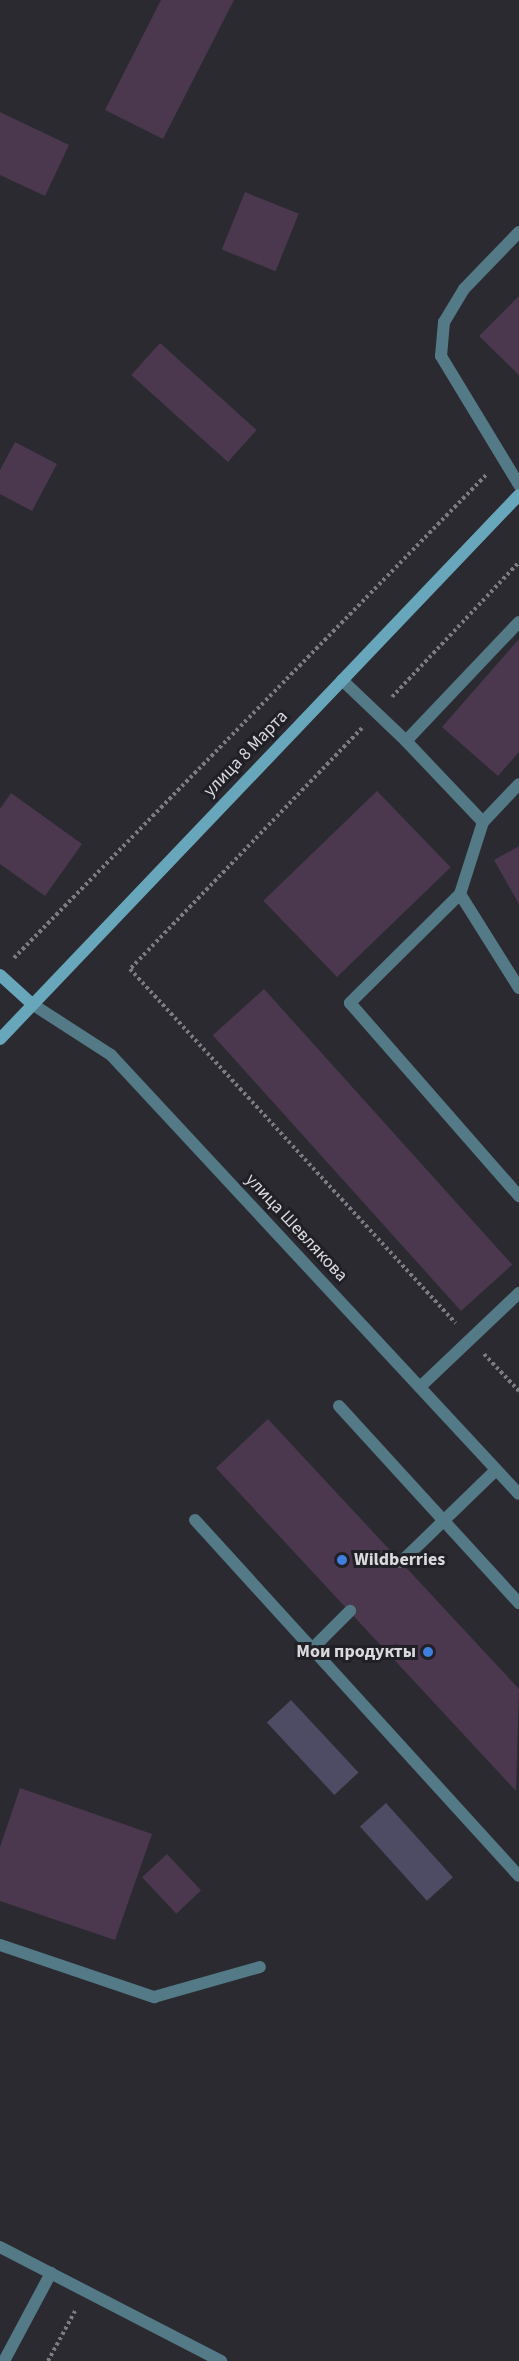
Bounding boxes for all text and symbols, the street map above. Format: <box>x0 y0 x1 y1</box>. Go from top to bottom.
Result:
street label: улица 8 Марта <box>199 706 293 802</box>
street label: улица Шевлякова <box>240 1169 352 1287</box>
place label: Wildberries <box>354 1549 445 1571</box>
marker: Wildberries <box>335 1553 349 1567</box>
place label: Мои продукты <box>296 1641 416 1663</box>
marker: Мои продукты <box>421 1645 435 1659</box>

